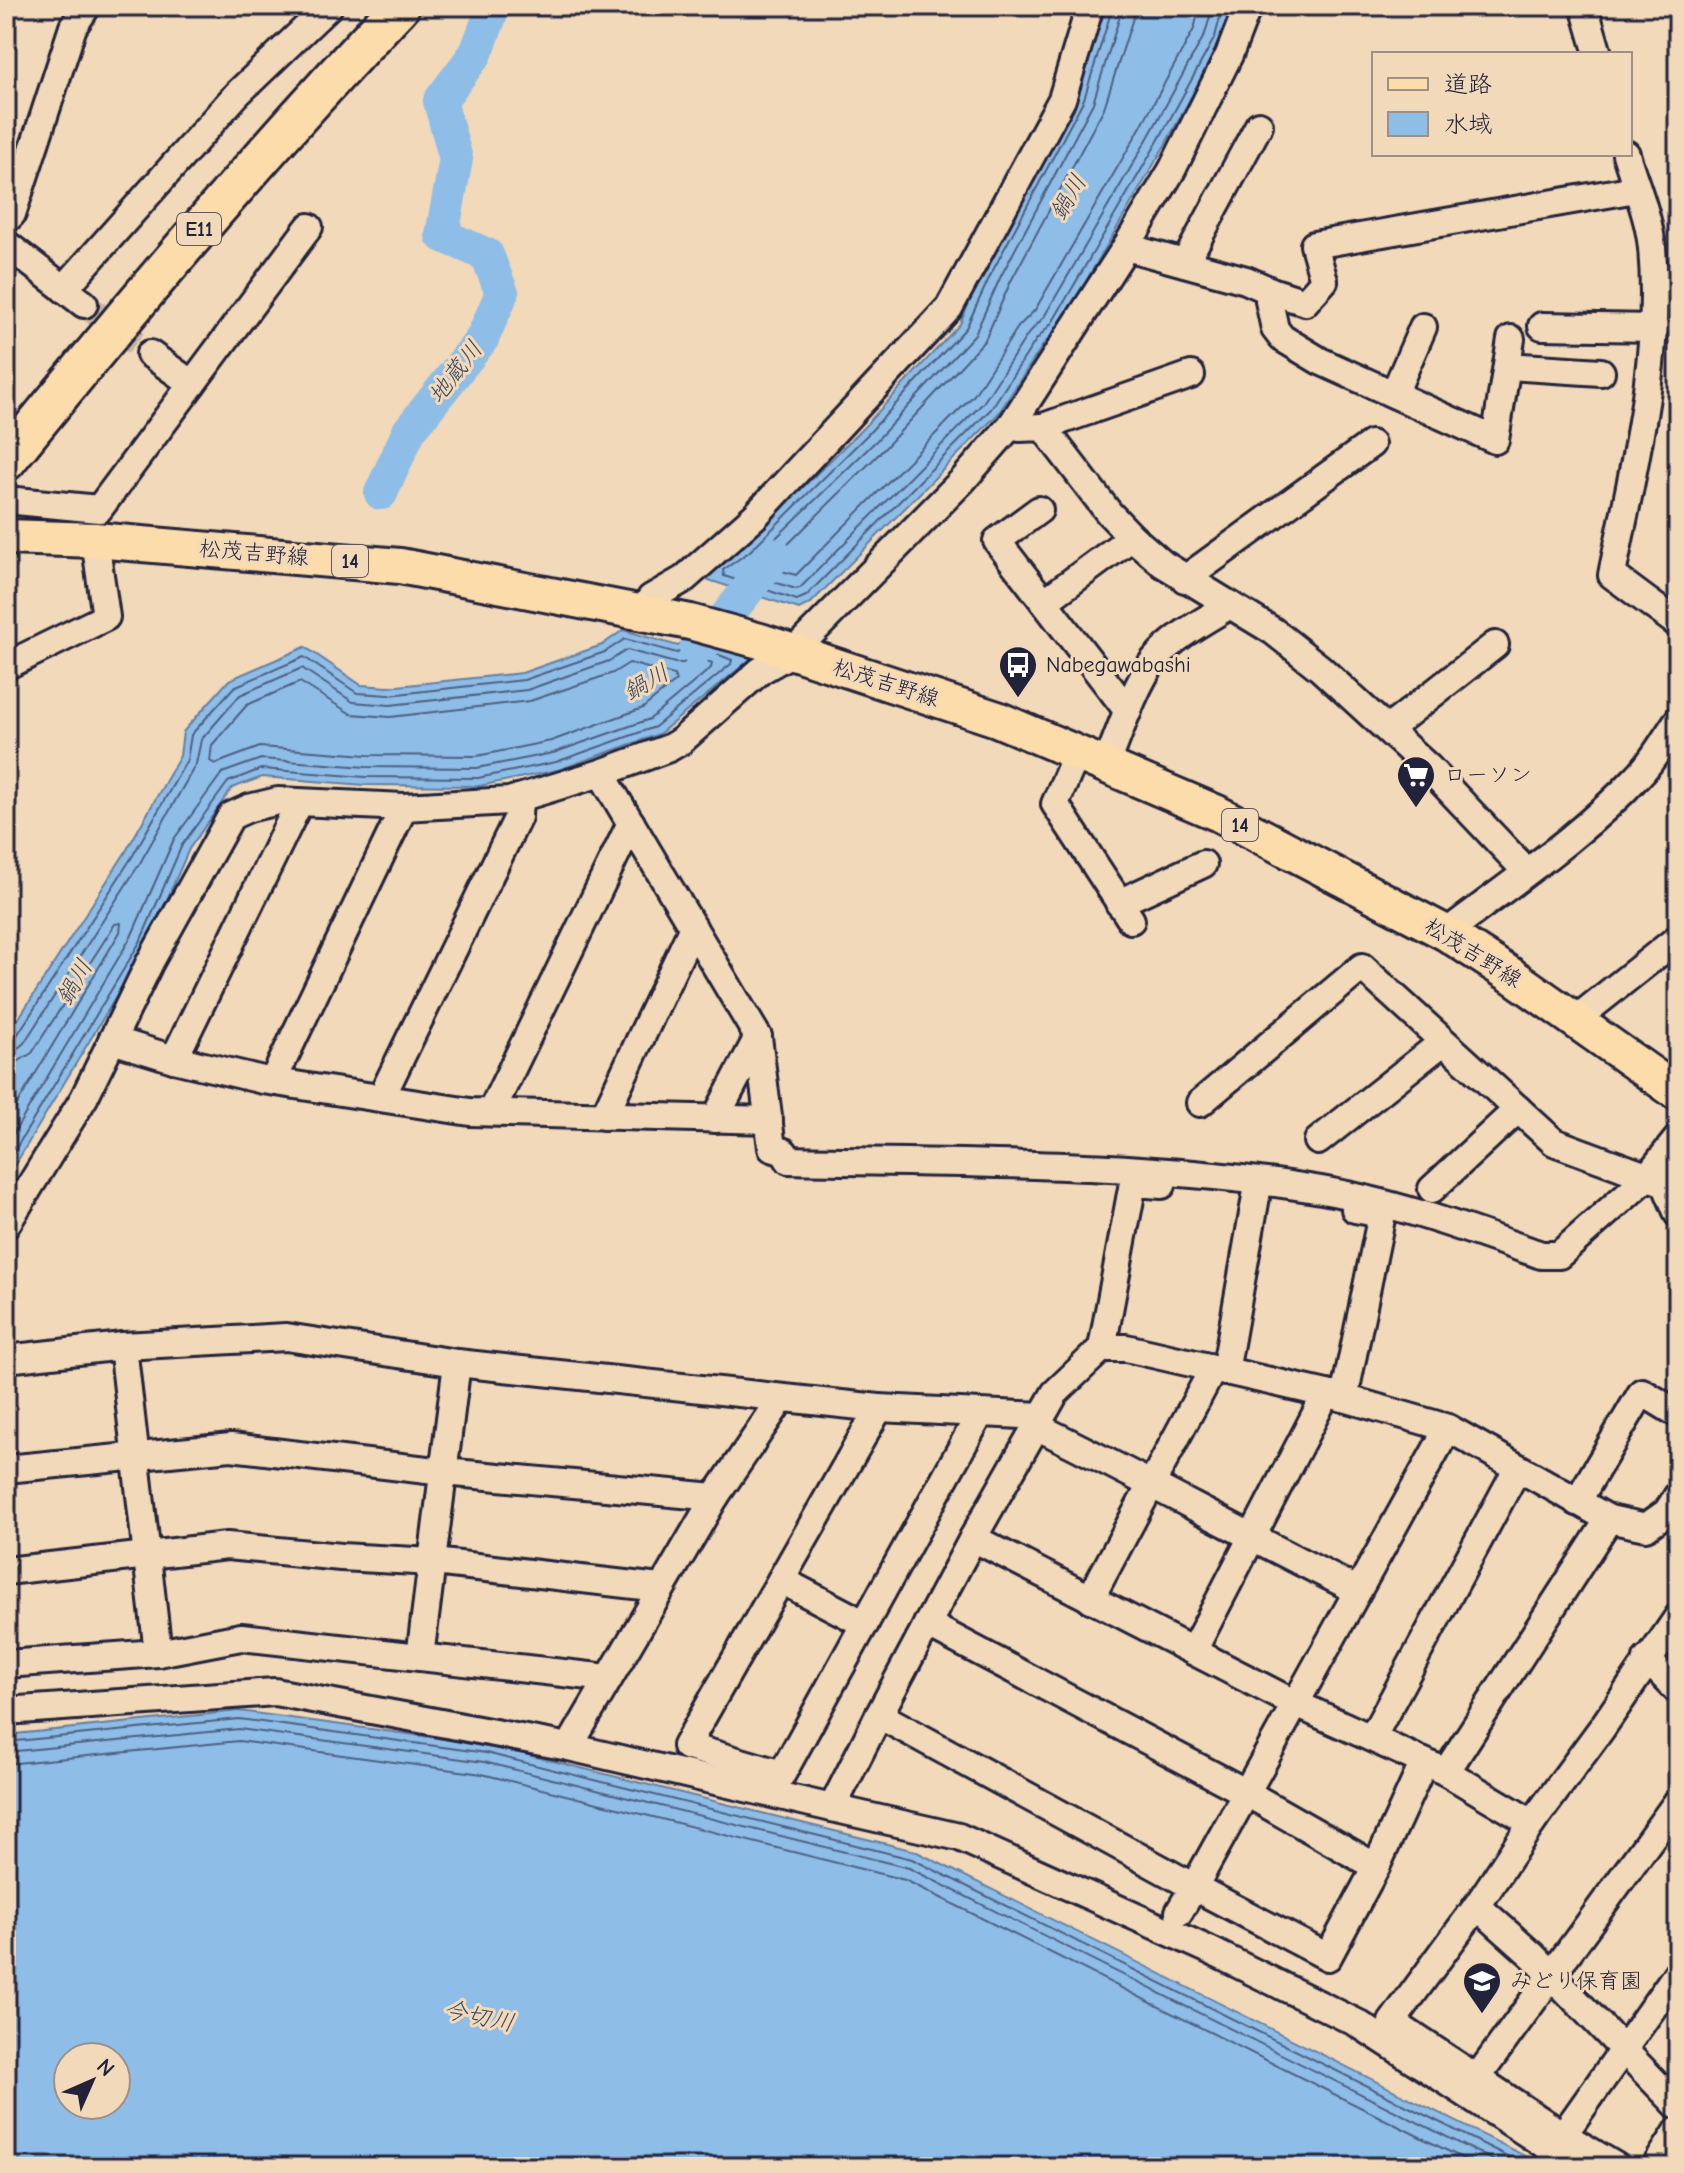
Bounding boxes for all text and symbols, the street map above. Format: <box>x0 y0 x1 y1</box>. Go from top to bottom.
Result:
legend <box>1372 52 1632 156</box>
text: 道路 <box>1444 70 1492 98</box>
text: 水域 <box>1444 110 1492 138</box>
water label: 鍋川 <box>1044 169 1092 225</box>
road number: E11 <box>177 213 221 245</box>
water label: 地蔵川 <box>422 335 488 409</box>
street label: 松茂吉野線 <box>198 535 310 571</box>
road number: 14 <box>332 545 368 577</box>
bus stop icon: Nabegawabashi <box>997 644 1039 699</box>
place label: Nabegawabashi <box>1046 652 1191 678</box>
street label: 松茂吉野線 <box>830 654 942 712</box>
water label: 鍋川 <box>618 658 674 706</box>
supermarket icon: ローソン <box>1395 754 1437 809</box>
place label: ローソン <box>1444 762 1532 788</box>
road number: 14 <box>1222 809 1258 841</box>
street label: 松茂吉野線 <box>1419 913 1527 993</box>
water label: 鍋川 <box>50 954 98 1010</box>
school or university icon: みどり保育園 <box>1461 1960 1503 2015</box>
place label: みどり保育園 <box>1510 1968 1642 1994</box>
water label: 今切川 <box>441 1995 517 2037</box>
north arrow <box>52 2041 132 2121</box>
text: N <box>91 2053 120 2082</box>

